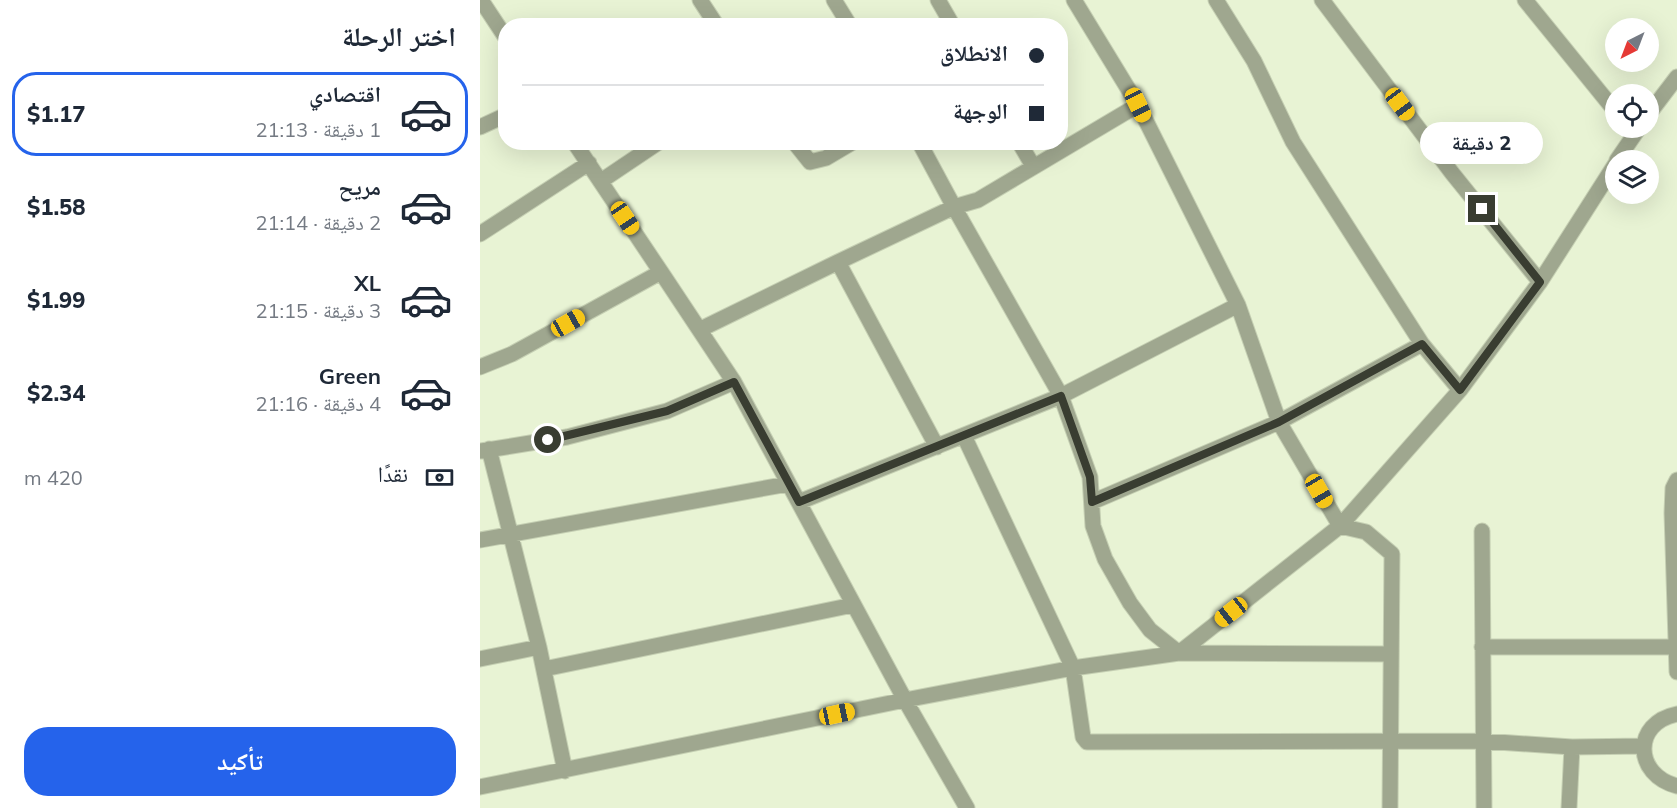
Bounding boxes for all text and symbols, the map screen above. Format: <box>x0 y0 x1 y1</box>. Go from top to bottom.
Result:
north arrow <box>1605 18 1659 72</box>
map controls <box>1605 18 1659 204</box>
text: اختر الرحلة <box>342 19 456 53</box>
text: الانطلاق <box>940 39 1008 67</box>
text: اقتصادي <box>309 80 381 108</box>
car <box>1382 84 1418 124</box>
button: locate <box>1605 84 1659 138</box>
car <box>1122 85 1154 125</box>
icon: car <box>399 87 453 141</box>
text: الوجهة <box>953 97 1008 125</box>
text: $1.17 <box>27 100 86 128</box>
text: 1 دقيقة · 21:13 <box>255 117 381 142</box>
callout: 2 دقيقة <box>1420 122 1544 164</box>
text: 2 دقيقة <box>1452 130 1511 155</box>
button: layers <box>1605 150 1659 204</box>
text: مريح <box>338 173 381 201</box>
icon: car <box>399 180 453 234</box>
text: $1.58 <box>27 193 86 221</box>
route end <box>1468 195 1495 222</box>
car <box>607 198 643 238</box>
text: 2 دقيقة · 21:14 <box>255 210 381 235</box>
text: XL <box>354 269 381 297</box>
icon: car <box>399 273 453 327</box>
text: $1.99 <box>27 286 86 314</box>
text: 3 دقيقة · 21:15 <box>255 298 381 323</box>
car <box>548 306 588 340</box>
text: Green <box>319 362 381 390</box>
icon: car <box>399 366 453 420</box>
text: $2.34 <box>27 379 86 407</box>
text: 4 دقيقة · 21:16 <box>255 391 381 416</box>
route start <box>534 426 561 453</box>
text: نقدًا <box>378 460 408 488</box>
icon: cash <box>423 461 456 494</box>
text: 420 m <box>24 465 83 490</box>
car <box>1302 471 1336 511</box>
car <box>1211 594 1251 630</box>
car <box>818 701 856 727</box>
button: تأكيد <box>24 727 456 796</box>

